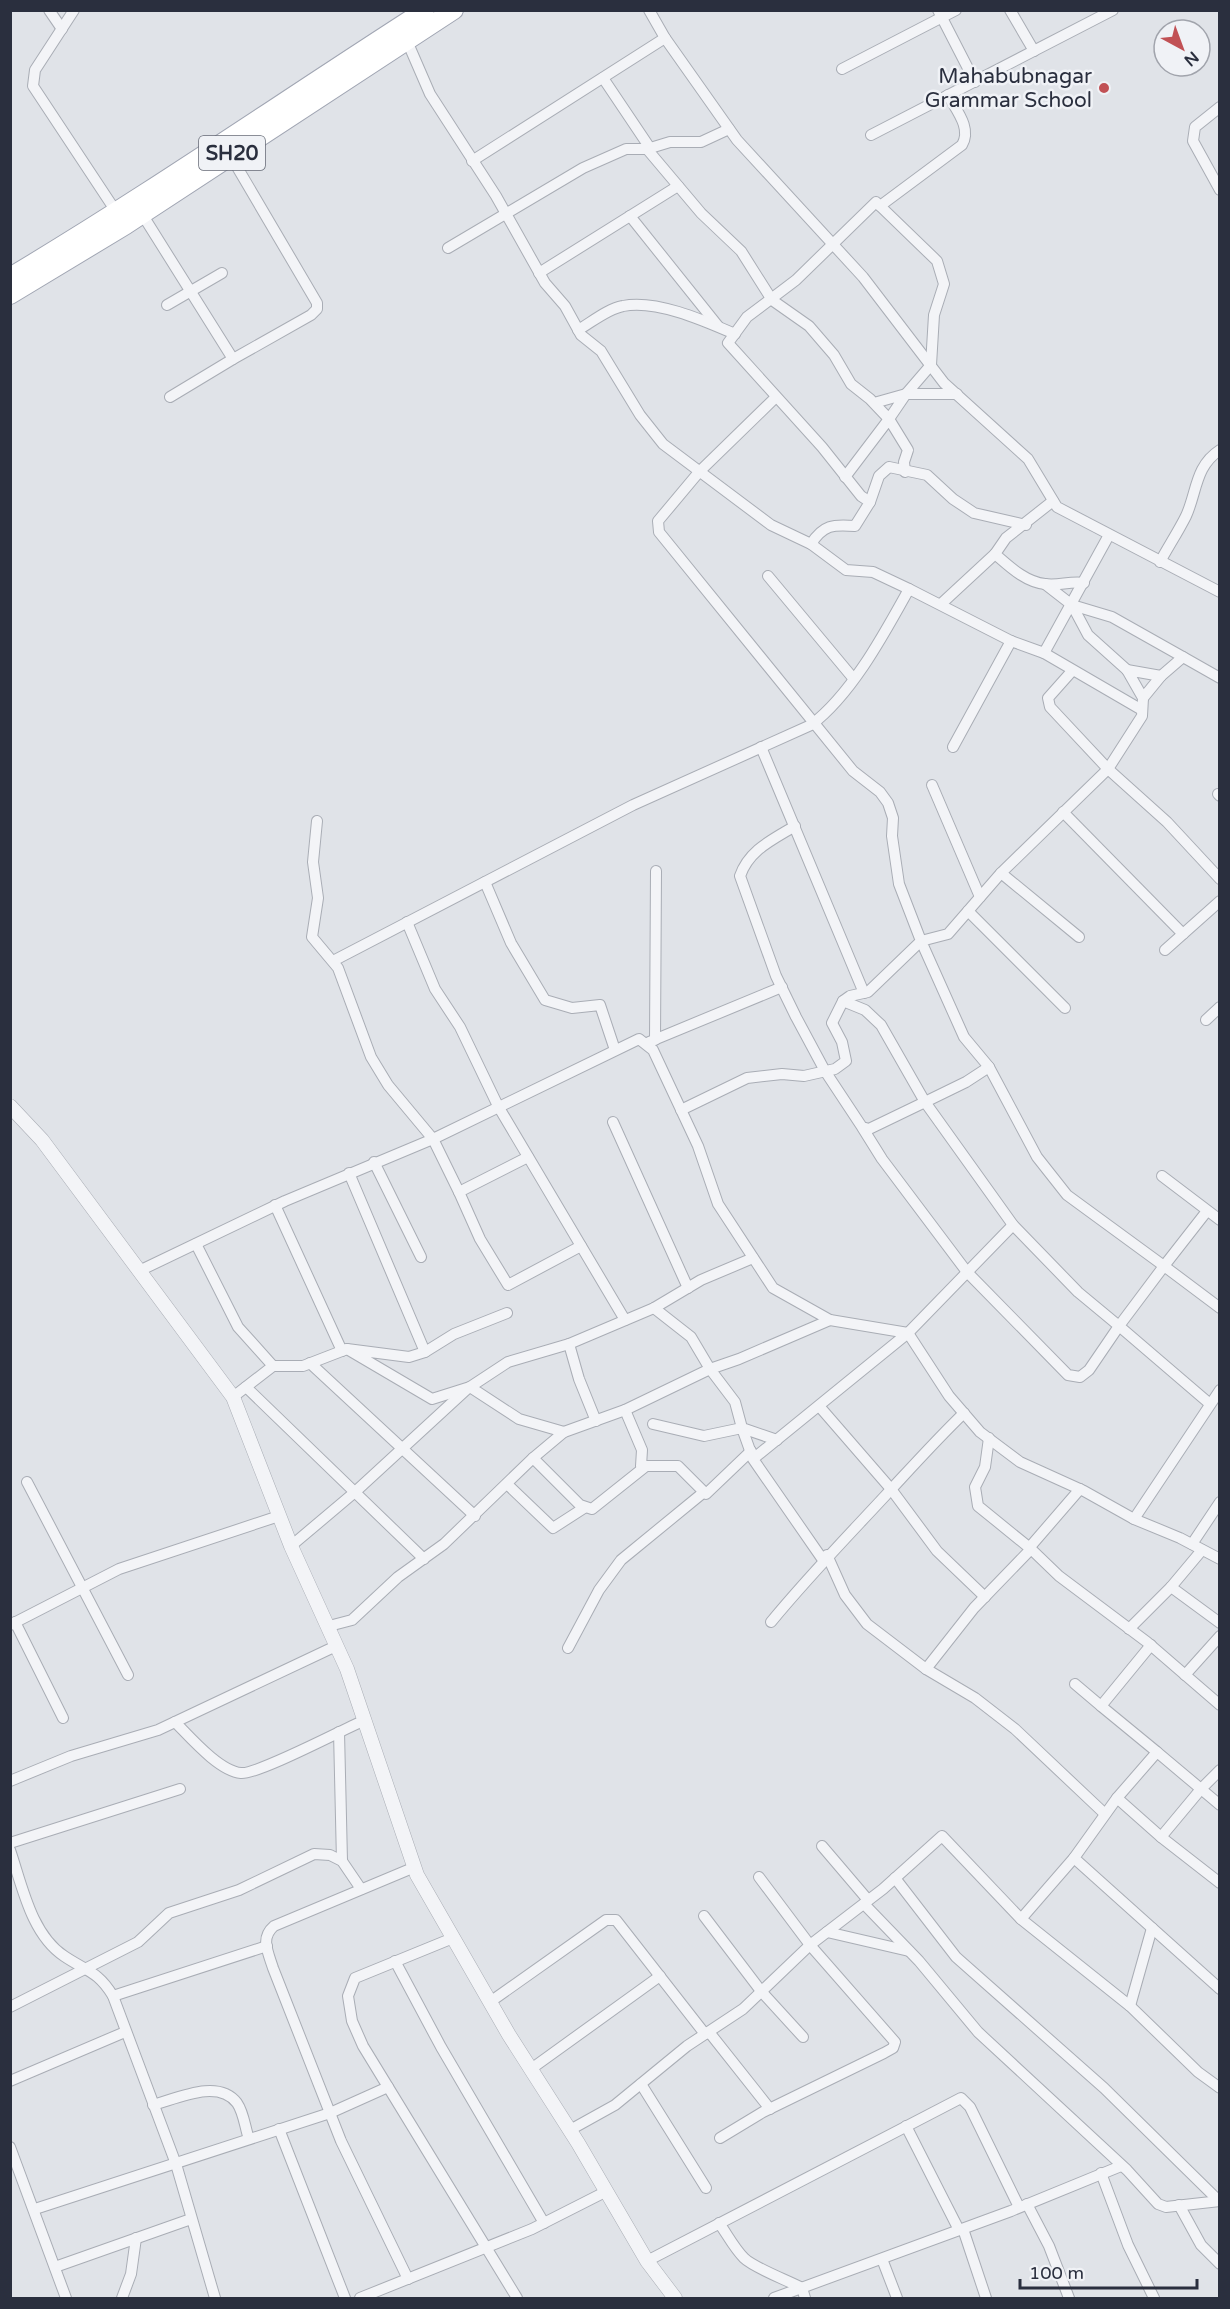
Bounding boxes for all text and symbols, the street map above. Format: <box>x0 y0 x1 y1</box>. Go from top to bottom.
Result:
north arrow <box>1152 18 1212 78</box>
text: N <box>1180 47 1203 70</box>
place label: Mahabubnagar Grammar School <box>925 64 1092 113</box>
marker: Mahabubnagar Grammar School <box>1097 81 1111 95</box>
road number: SH20 <box>199 136 265 170</box>
scale bar <box>1020 2252 1197 2290</box>
text: 100 m <box>1029 2262 1084 2284</box>

